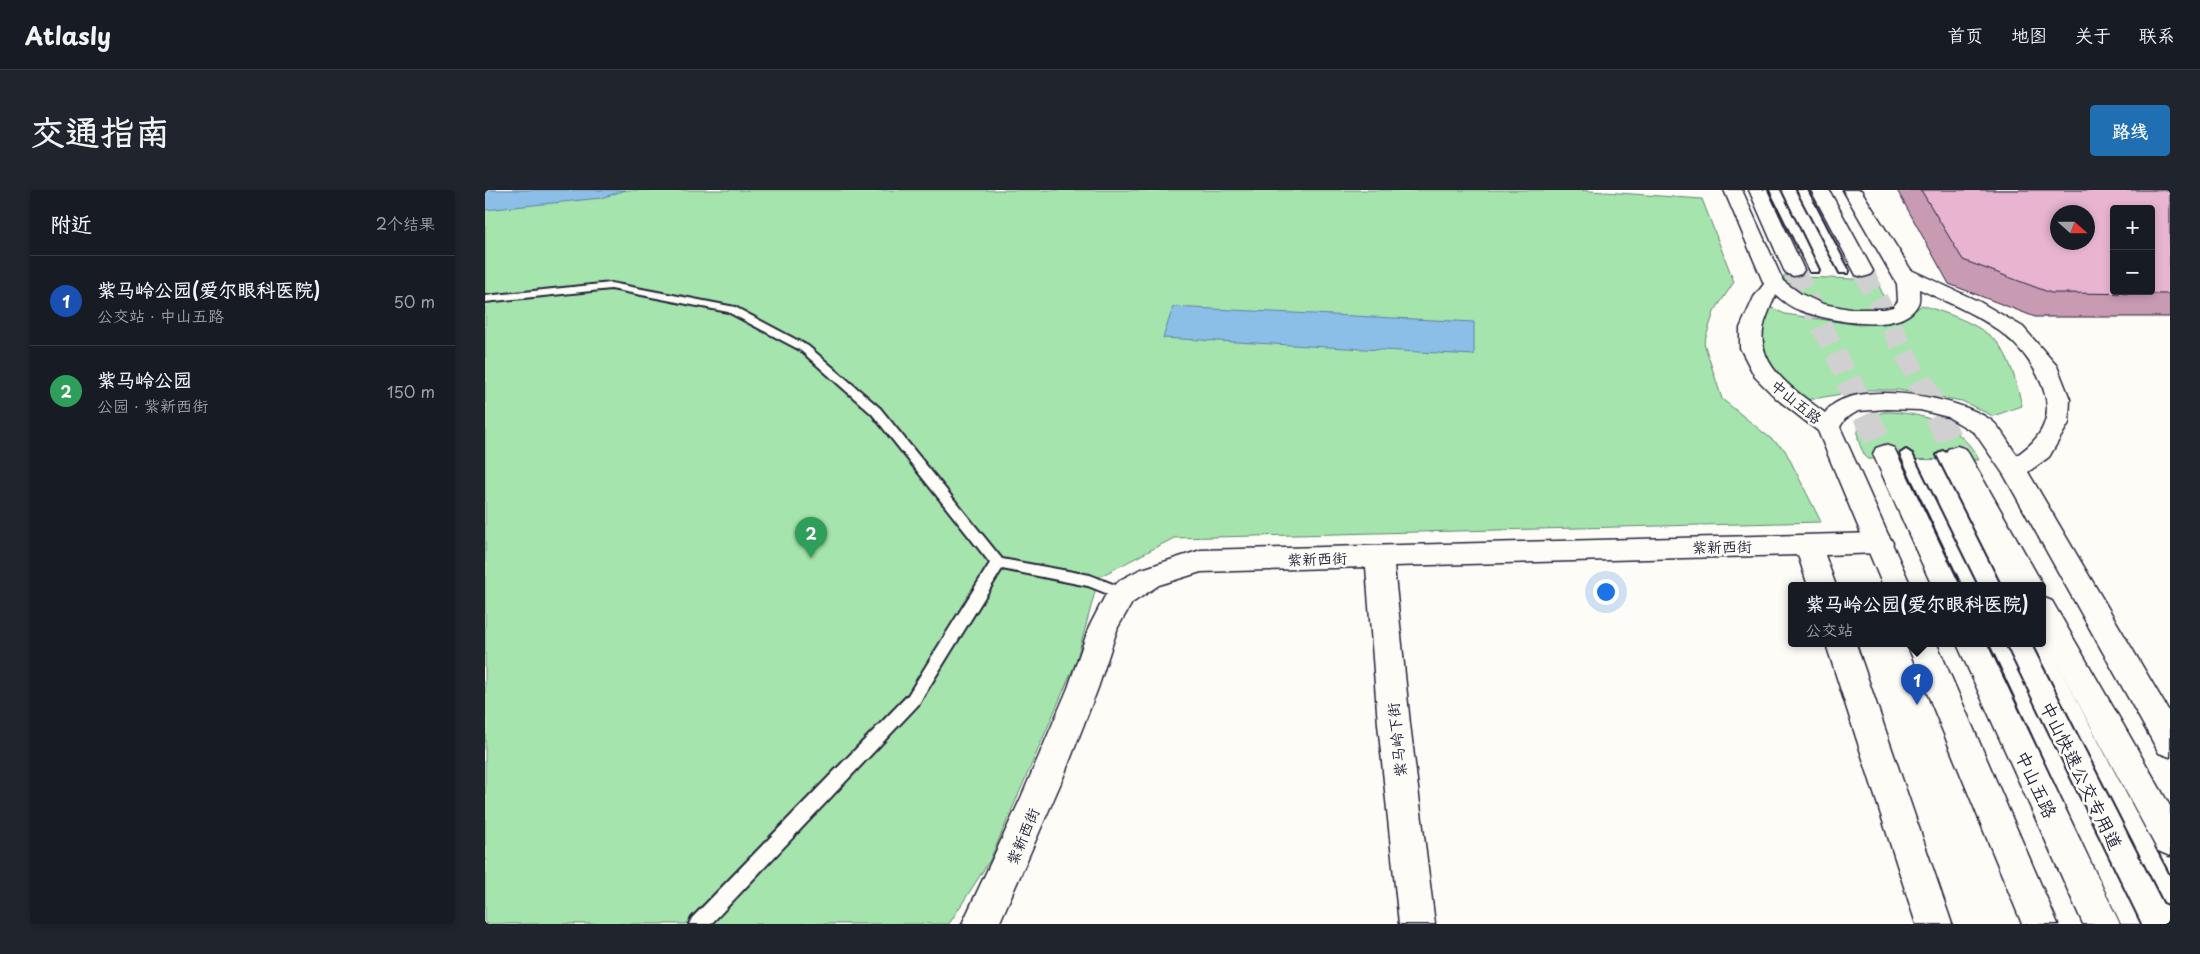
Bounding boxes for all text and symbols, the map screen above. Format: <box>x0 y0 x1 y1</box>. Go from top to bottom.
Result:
text: Atlasly <box>25 17 111 53</box>
text: 首页 <box>1947 21 1983 48</box>
text: 地图 <box>2011 21 2047 48</box>
text: 关于 <box>2075 21 2111 48</box>
text: 联系 <box>2139 21 2175 48</box>
text: 交通指南 <box>30 104 170 157</box>
button: 路线 <box>2090 105 2170 156</box>
north arrow <box>2050 205 2095 250</box>
map controls <box>2110 205 2155 295</box>
button: + <box>2110 205 2155 250</box>
text: 附近 <box>50 207 92 239</box>
text: 2个结果 <box>376 211 435 235</box>
button: − <box>2110 250 2155 295</box>
text: 紫马岭公园(爱尔眼科医院) <box>97 275 320 303</box>
text: 1 <box>62 289 70 313</box>
text: 50 m <box>394 289 435 313</box>
text: 公交站 · 中山五路 <box>97 303 224 327</box>
text: 紫马岭公园 <box>97 365 192 393</box>
street label: 中山五路 <box>1766 373 1828 429</box>
text: 2 <box>60 379 72 403</box>
text: 150 m <box>387 379 435 403</box>
text: 公园 · 紫新西街 <box>97 393 208 417</box>
pin: 2 <box>795 517 827 558</box>
street label: 紫新西街 <box>1692 534 1752 558</box>
street label: 紫新西街 <box>1287 545 1347 571</box>
your location <box>1593 579 1619 605</box>
popup <box>1788 582 2046 647</box>
text: 紫马岭公园(爱尔眼科医院) <box>1805 589 2029 617</box>
text: 公交站 <box>1805 617 1853 641</box>
pin: 1 <box>1901 664 1933 705</box>
street label: 中山快速公交专用道 <box>2034 696 2130 854</box>
street label: 紫马岭下街 <box>1381 701 1411 779</box>
street label: 中山五路 <box>2010 746 2064 822</box>
street label: 紫新西街 <box>1000 804 1044 868</box>

